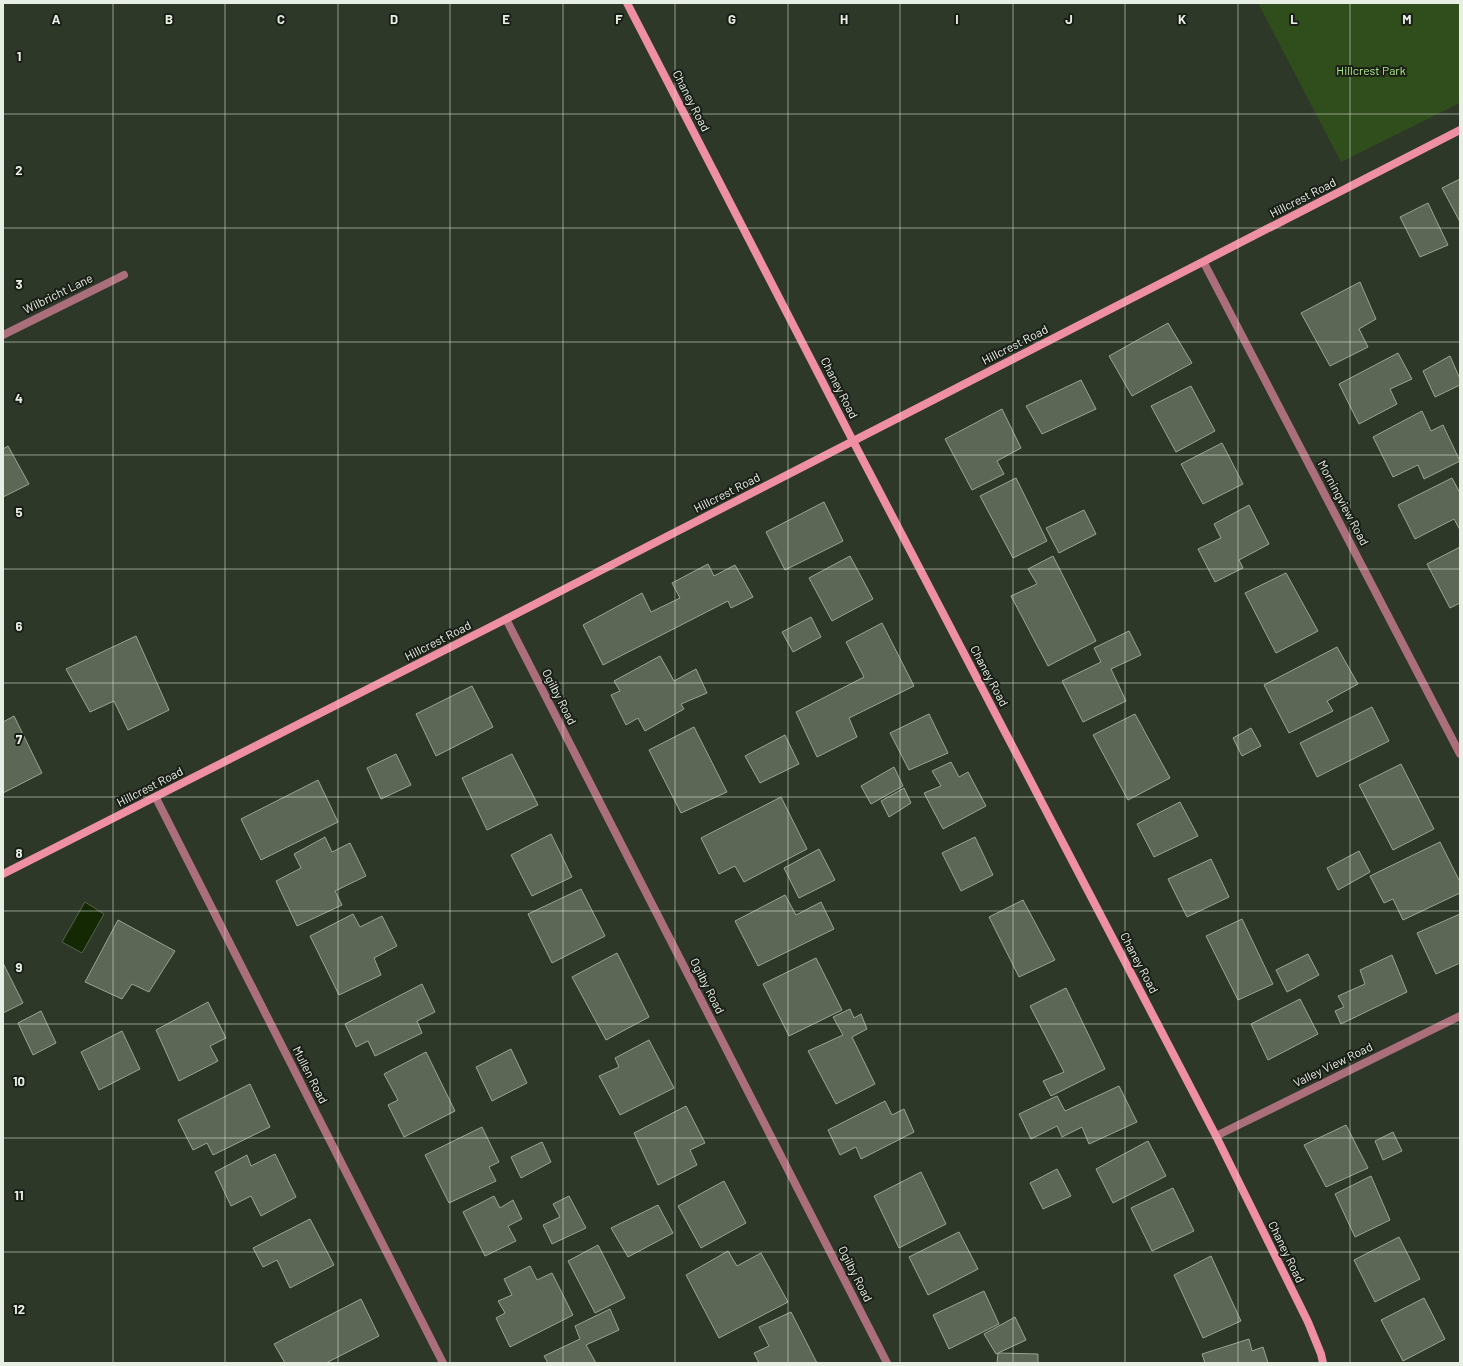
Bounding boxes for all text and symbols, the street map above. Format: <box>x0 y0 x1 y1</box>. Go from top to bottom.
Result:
text: A <box>52 11 61 27</box>
text: B <box>165 11 173 27</box>
text: C <box>277 11 285 27</box>
text: D <box>390 11 398 27</box>
text: E <box>502 11 510 27</box>
text: F <box>615 11 623 27</box>
text: G <box>728 11 736 27</box>
text: H <box>840 11 848 27</box>
text: I <box>955 11 959 27</box>
text: J <box>1065 11 1073 27</box>
text: K <box>1178 11 1186 27</box>
text: L <box>1290 11 1298 27</box>
text: M <box>1402 11 1412 27</box>
text: 1 <box>17 48 21 64</box>
park label: Hillcrest Park <box>1336 63 1406 77</box>
street label: Chaney Road <box>670 68 713 134</box>
text: 2 <box>15 162 23 178</box>
street label: Hillcrest Road <box>1267 174 1338 220</box>
street label: Wilbricht Lane <box>21 270 95 316</box>
text: 3 <box>15 276 23 292</box>
street label: Hillcrest Road <box>979 321 1050 367</box>
street label: Chaney Road <box>818 355 861 421</box>
text: 4 <box>15 390 23 406</box>
street label: Morningview Road <box>1316 458 1372 548</box>
street label: Hillcrest Road <box>691 469 762 515</box>
text: 5 <box>15 504 23 520</box>
street label: Hillcrest Road <box>402 617 473 663</box>
text: 6 <box>16 618 23 634</box>
street label: Chaney Road <box>968 643 1012 708</box>
street label: Ogilby Road <box>540 666 580 727</box>
text: 7 <box>16 731 23 747</box>
street label: Hillcrest Road <box>114 763 185 809</box>
text: 8 <box>15 845 23 861</box>
street label: Chaney Road <box>1118 930 1162 995</box>
street label: Ogilby Road <box>688 955 728 1016</box>
text: 9 <box>16 959 23 975</box>
street label: Valley View Road <box>1291 1039 1374 1089</box>
street label: Mullen Road <box>291 1044 331 1105</box>
text: 10 <box>13 1073 25 1089</box>
text: 11 <box>14 1187 24 1203</box>
street label: Chaney Road <box>1266 1218 1308 1285</box>
street label: Ogilby Road <box>836 1243 876 1304</box>
text: 12 <box>13 1301 25 1317</box>

